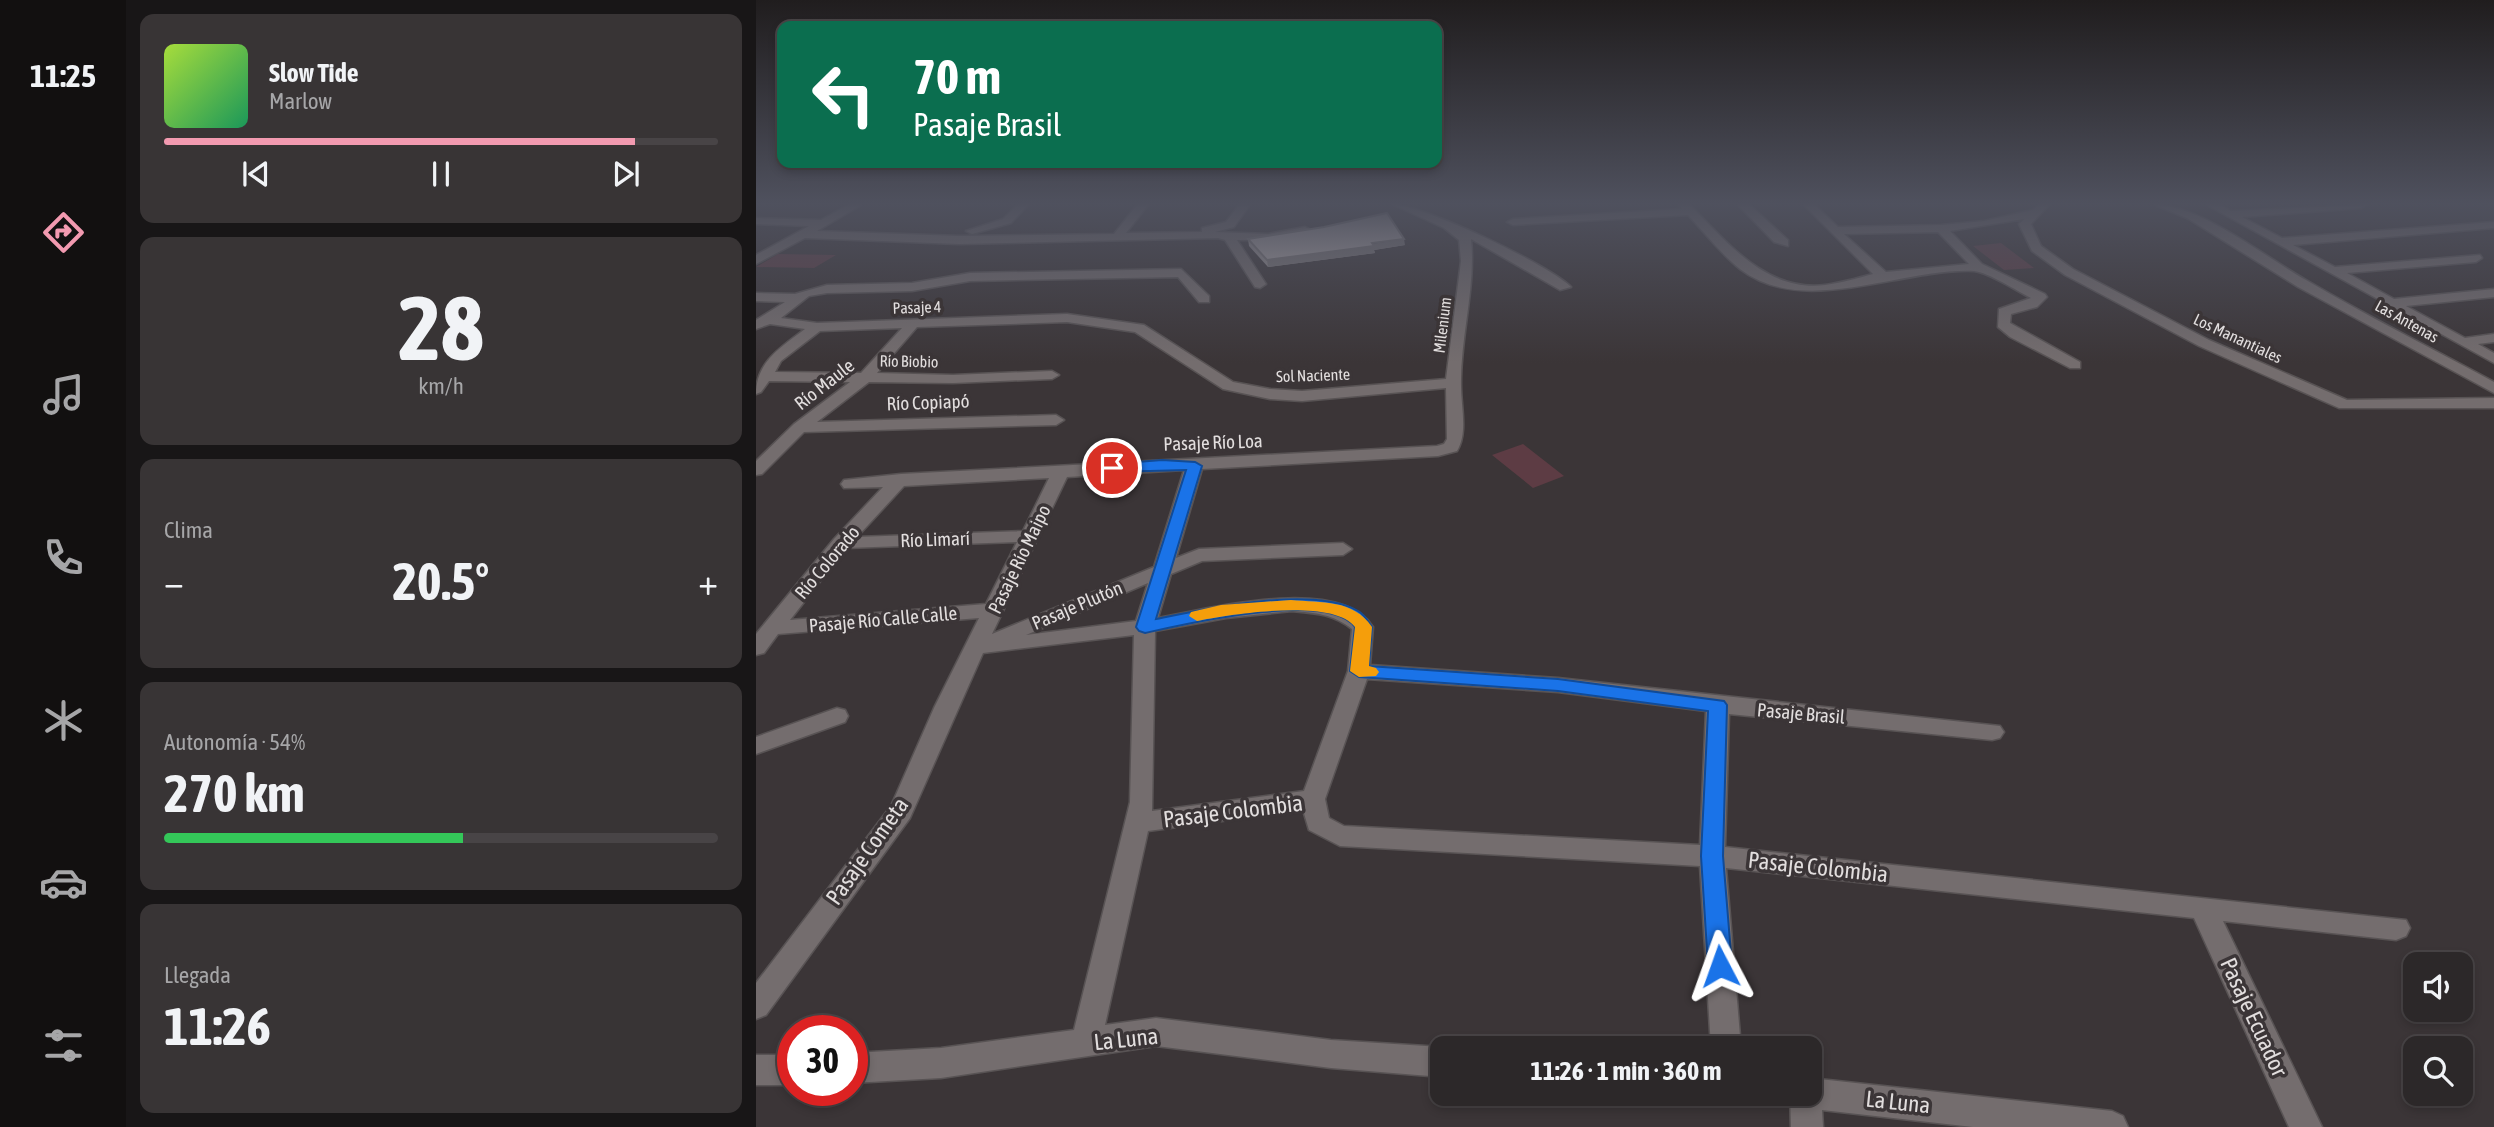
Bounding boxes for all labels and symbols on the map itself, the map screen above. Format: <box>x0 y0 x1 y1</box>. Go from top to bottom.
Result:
street label: Milenium <box>1430 296 1454 354</box>
street label: Las Antenas <box>2372 296 2442 346</box>
street label: Pasaje 4 <box>892 297 942 318</box>
street label: Los Manantiales <box>2191 310 2285 366</box>
street label: Río Biobio <box>879 351 939 371</box>
street label: Río Maule <box>790 354 858 414</box>
street label: Sol Naciente <box>1276 365 1350 385</box>
street label: Río Copiapó <box>886 390 970 414</box>
street label: Pasaje Río Loa <box>1163 429 1263 455</box>
pin <box>1082 438 1142 498</box>
street label: Pasaje Río Maipo <box>983 501 1055 617</box>
street label: Río Colorado <box>790 521 864 603</box>
street label: Río Limarí <box>900 527 970 551</box>
street label: Pasaje Plutón <box>1029 576 1125 634</box>
street label: Pasaje Río Calle Calle <box>808 602 958 636</box>
street label: Pasaje Brasil <box>1756 698 1846 728</box>
street label: Pasaje Colombia <box>1162 790 1304 832</box>
street label: Pasaje Cometa <box>821 792 913 910</box>
street label: Pasaje Colombia <box>1747 847 1889 887</box>
position arrow <box>1683 929 1757 1003</box>
street label: Pasaje Ecuador <box>2215 954 2293 1082</box>
speed limit sign: 30 <box>777 1015 868 1106</box>
street label: La Luna <box>1093 1023 1159 1055</box>
street label: La Luna <box>1865 1086 1931 1118</box>

